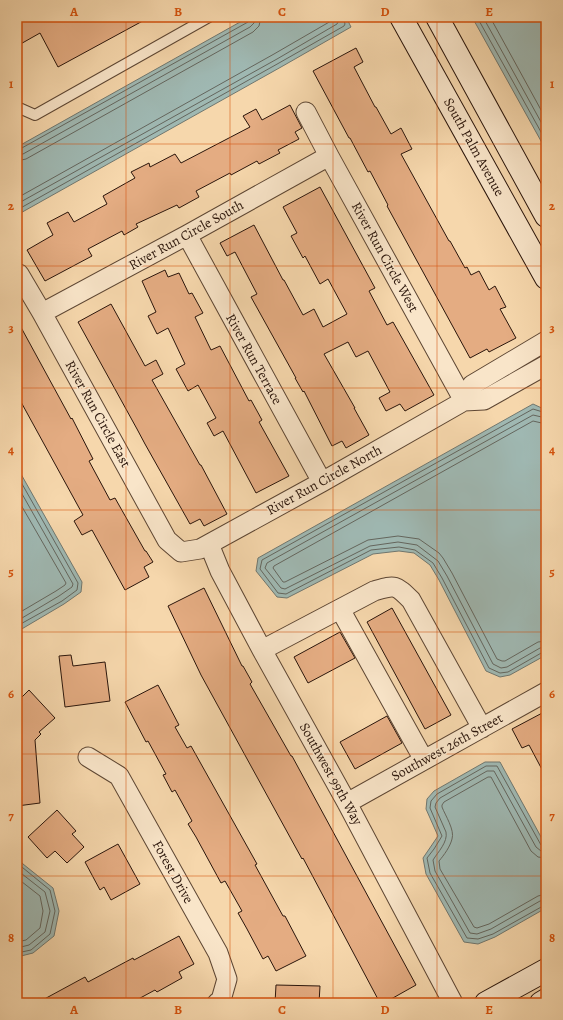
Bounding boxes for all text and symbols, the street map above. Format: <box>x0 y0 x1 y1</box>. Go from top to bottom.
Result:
text: A <box>69 3 79 20</box>
text: B <box>174 3 182 20</box>
text: C <box>278 3 286 20</box>
text: D <box>380 3 390 20</box>
text: E <box>485 3 493 20</box>
text: 1 <box>9 75 14 92</box>
text: 1 <box>550 75 555 92</box>
street label: South Palm Avenue <box>439 94 509 200</box>
street label: River Run Circle South <box>125 195 247 275</box>
text: 2 <box>8 197 15 214</box>
text: 2 <box>549 197 556 214</box>
street label: River Run Circle West <box>347 198 423 316</box>
street label: River Run Terrace <box>221 310 287 408</box>
text: 3 <box>8 319 14 336</box>
text: 3 <box>549 319 555 336</box>
street label: River Run Circle East <box>61 357 136 471</box>
street label: River Run Circle North <box>263 440 386 520</box>
text: 4 <box>8 441 14 458</box>
text: 4 <box>549 441 555 458</box>
text: 5 <box>8 563 14 580</box>
text: 5 <box>549 563 555 580</box>
text: 6 <box>8 685 14 702</box>
text: 6 <box>549 685 555 702</box>
street label: Southwest 26th Street <box>388 708 507 786</box>
street label: Southwest 99th Way <box>295 719 367 829</box>
text: 7 <box>8 807 14 824</box>
text: 7 <box>549 807 555 824</box>
street label: Forest Drive <box>148 837 198 907</box>
text: 8 <box>8 929 14 946</box>
text: 8 <box>549 929 555 946</box>
text: A <box>69 1001 79 1018</box>
text: B <box>174 1001 182 1018</box>
text: C <box>278 1001 286 1018</box>
text: D <box>380 1001 390 1018</box>
text: E <box>485 1001 493 1018</box>

